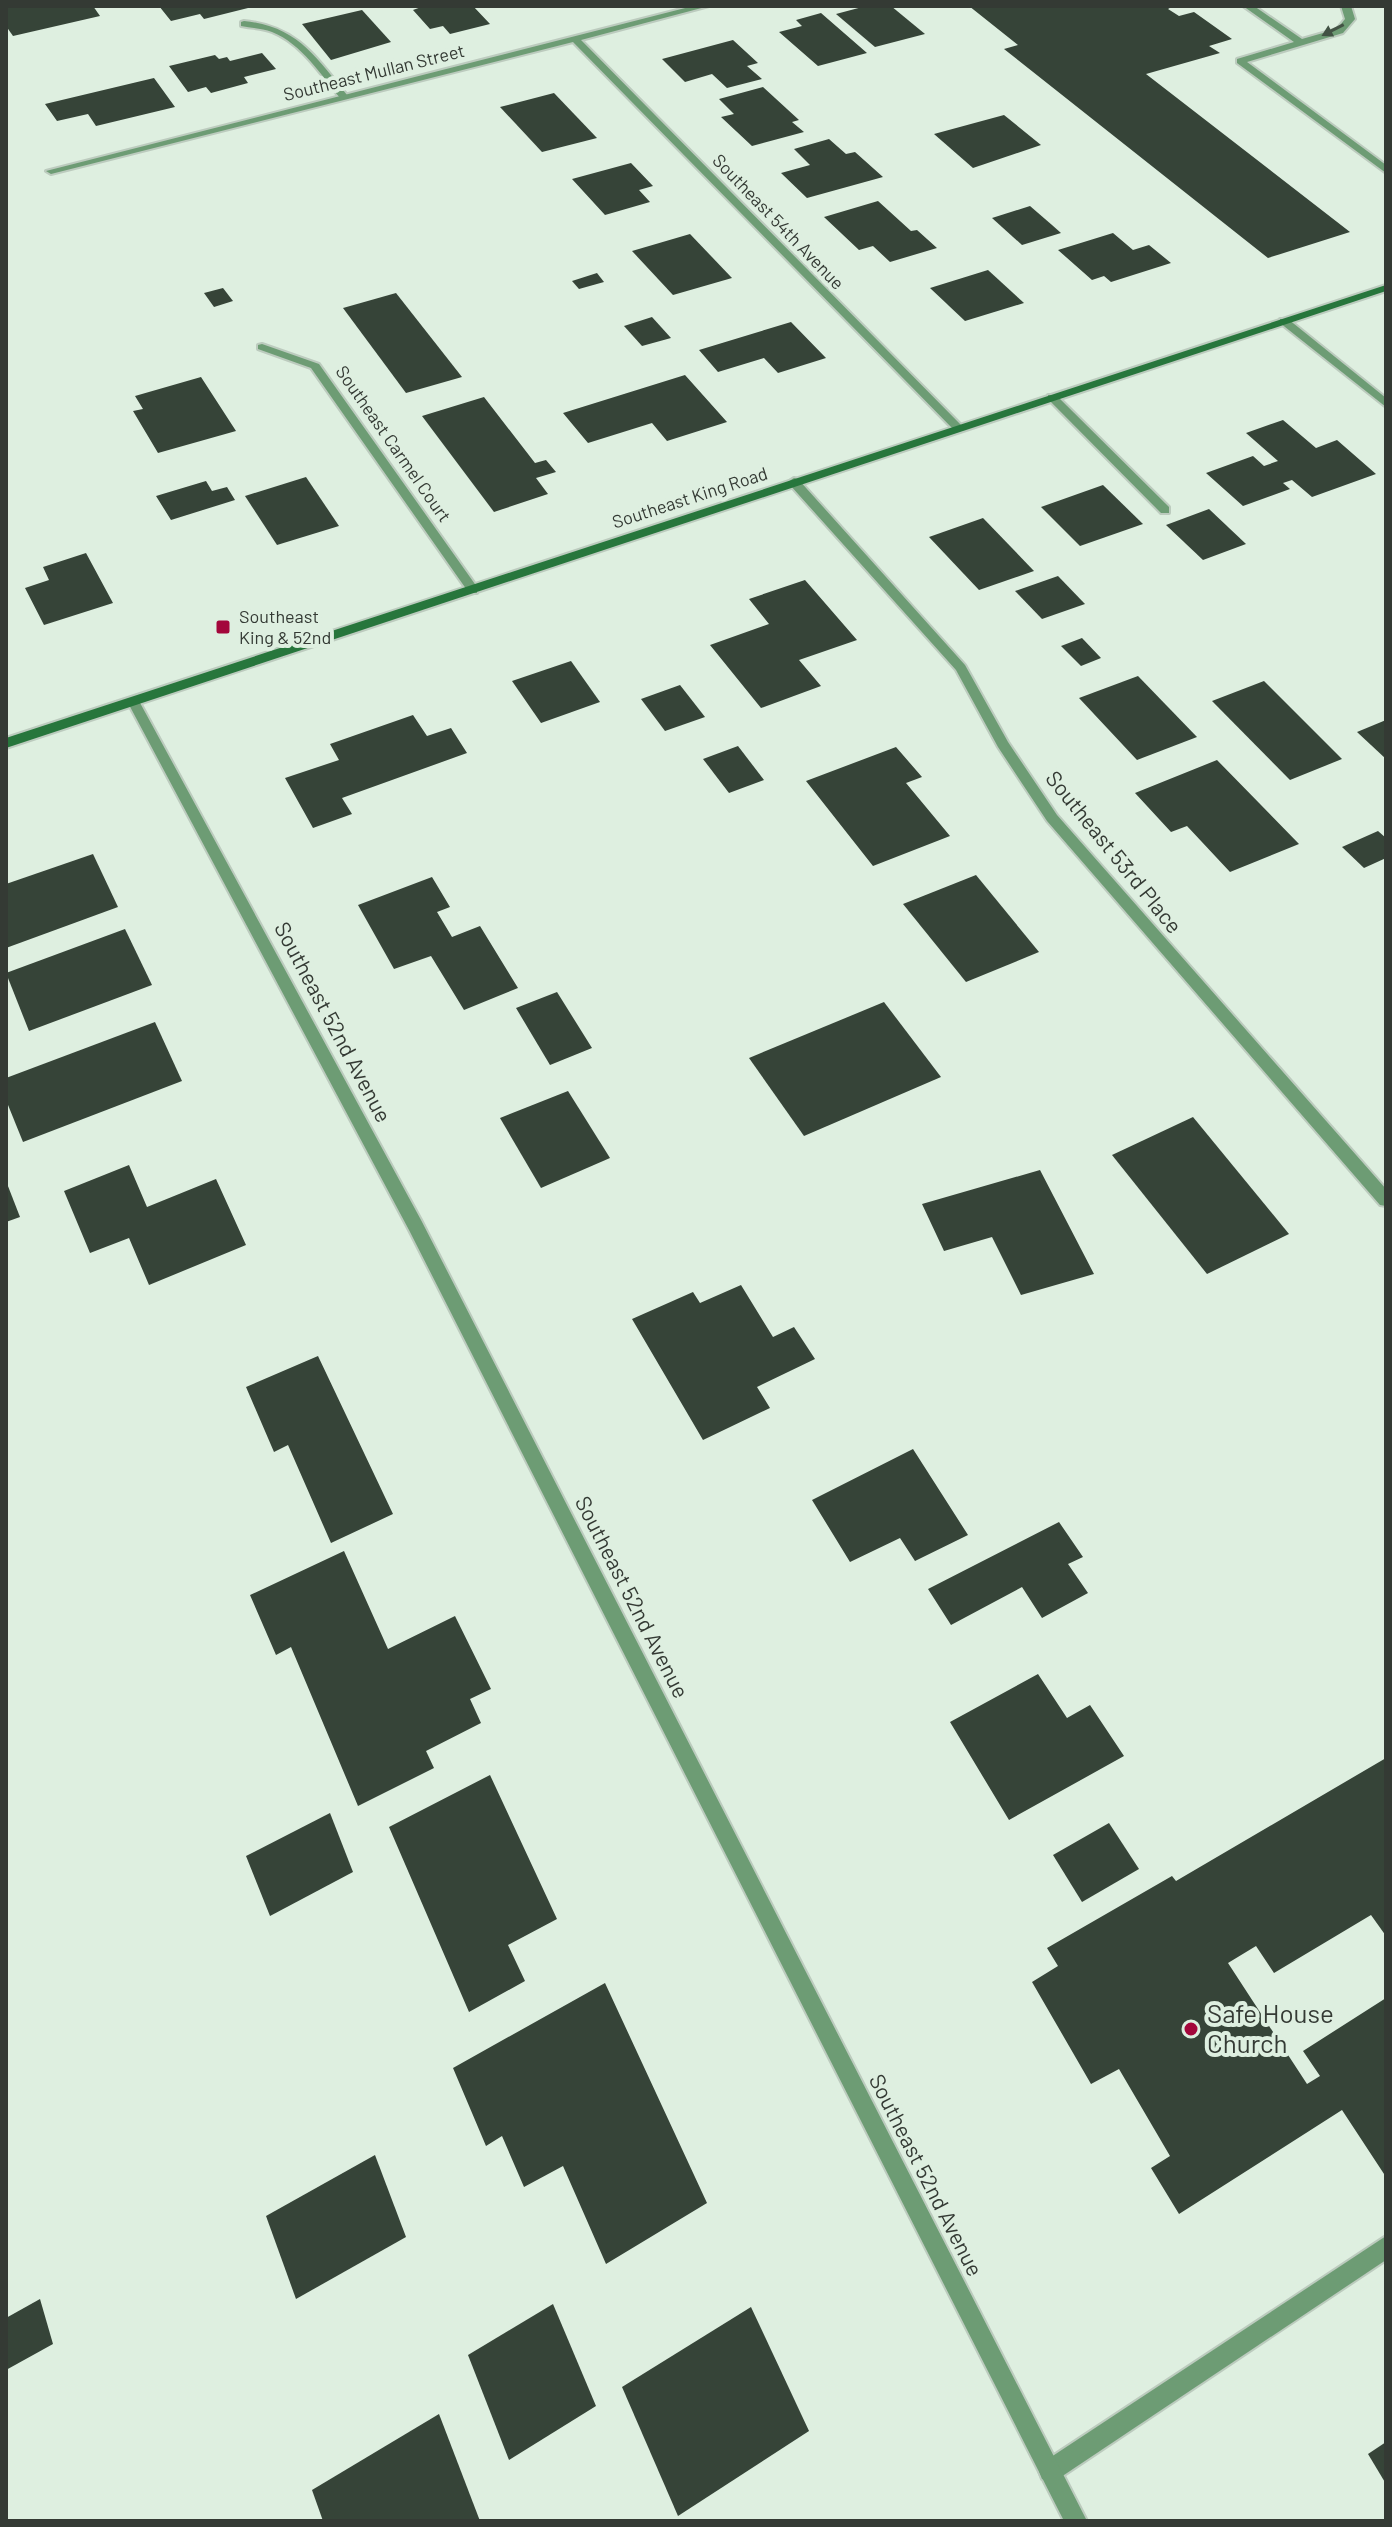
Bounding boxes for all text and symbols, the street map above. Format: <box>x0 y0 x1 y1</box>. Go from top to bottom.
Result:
one-way arrow <box>1322 23 1344 37</box>
street label: Southeast Mullan Street <box>281 39 467 105</box>
street label: Southeast 54th Avenue <box>708 149 849 294</box>
street label: Southeast Carmel Court <box>331 361 456 526</box>
street label: Southeast King Road <box>609 462 770 533</box>
place label: Southeast King & 52nd <box>239 605 331 648</box>
marker: Southeast King & 52nd <box>214 618 232 636</box>
street label: Southeast 53rd Place <box>1041 765 1188 938</box>
street label: Southeast 52nd Avenue <box>270 917 398 1126</box>
street label: Southeast 52nd Avenue <box>571 1491 695 1702</box>
place label: Safe House Church <box>1207 1997 1334 2058</box>
marker: Safe House Church <box>1182 2020 1200 2038</box>
street label: Southeast 52nd Avenue <box>865 2069 989 2280</box>

